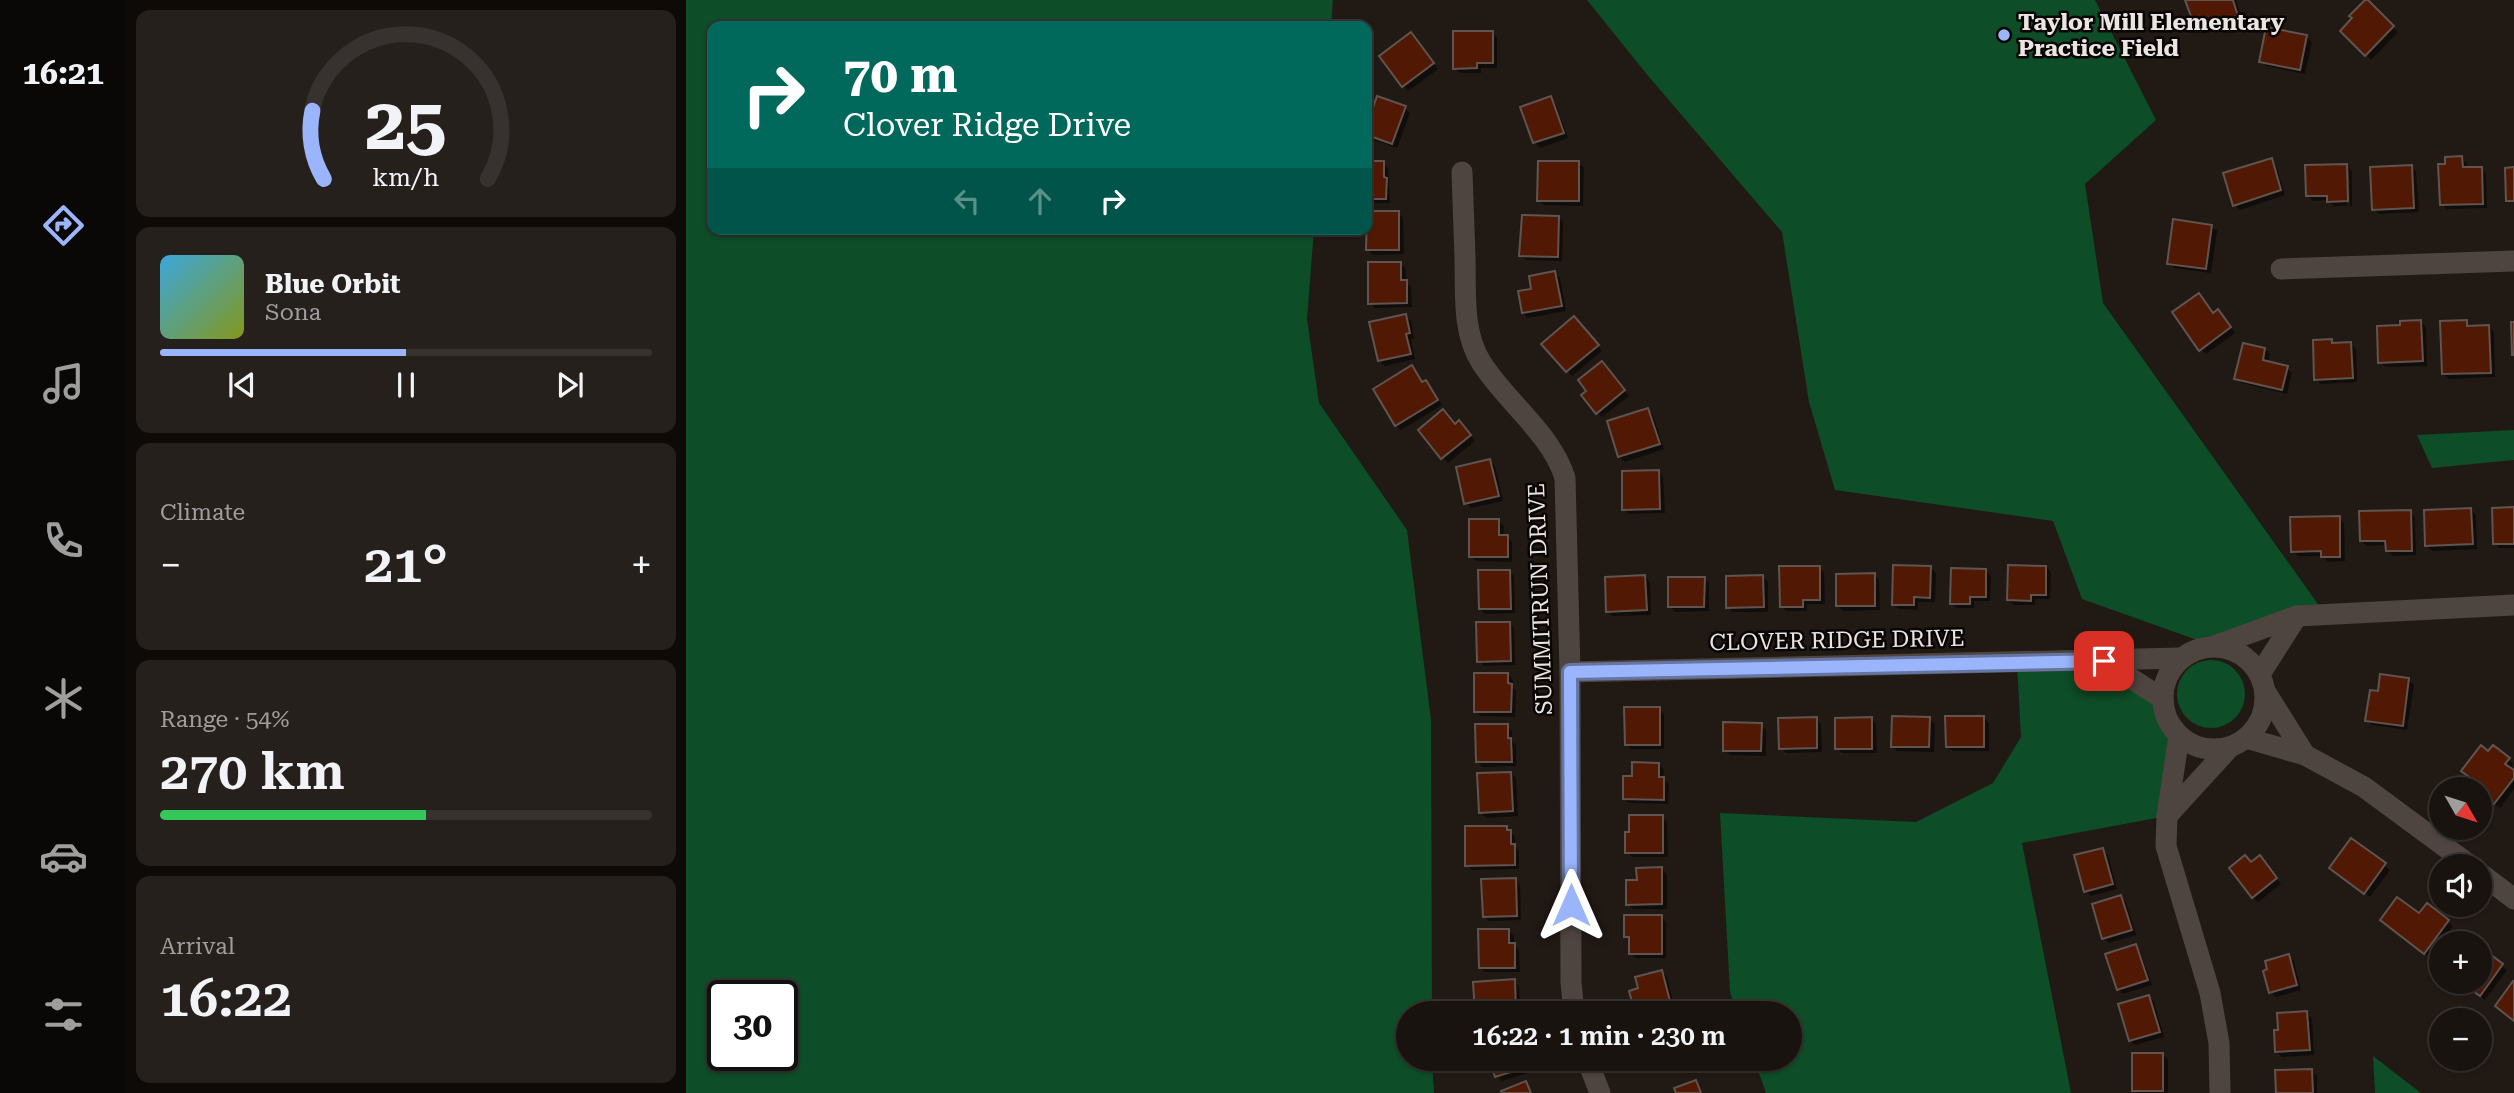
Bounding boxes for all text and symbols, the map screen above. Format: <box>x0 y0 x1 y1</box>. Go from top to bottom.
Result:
place label: Taylor Mill Elementary Practice Field <box>2018 9 2285 62</box>
marker: Taylor Mill Elementary Practice Field <box>1996 27 2012 43</box>
text: 70 m <box>843 47 958 104</box>
icon: right <box>728 49 819 140</box>
text: 16:21 <box>22 54 104 92</box>
text: 25 <box>365 83 447 168</box>
text: Clover Ridge Drive <box>843 106 1131 144</box>
text: km/h <box>373 163 439 192</box>
icon: left <box>948 182 986 220</box>
icon: ahead <box>1021 182 1059 220</box>
icon: right <box>1094 182 1132 220</box>
icon: directions <box>39 201 88 250</box>
text: Blue Orbit <box>265 269 401 299</box>
text: Sona <box>265 299 321 326</box>
icon: music <box>39 359 88 408</box>
icon: previous <box>223 366 261 404</box>
icon: pause <box>387 366 425 404</box>
icon: next <box>551 366 589 404</box>
street label: SUMMITRUN DRIVE <box>1523 483 1558 715</box>
text: Climate <box>160 499 245 526</box>
icon: phone <box>39 516 88 565</box>
text: 21° <box>364 534 448 595</box>
text: − <box>160 543 181 587</box>
text: + <box>631 543 652 587</box>
street label: CLOVER RIDGE DRIVE <box>1709 625 1965 656</box>
pin <box>2074 631 2134 691</box>
icon: arrive <box>2085 642 2123 680</box>
icon: climate <box>39 674 88 723</box>
text: Range · 54% <box>160 706 289 733</box>
text: 270 km <box>160 741 345 802</box>
north arrow <box>2429 777 2492 840</box>
map controls <box>2429 777 2492 1071</box>
icon: car <box>39 832 88 881</box>
button: sound <box>2429 854 2492 917</box>
position arrow <box>1534 868 1608 942</box>
button: + <box>2429 931 2492 994</box>
text: Arrival <box>160 933 235 960</box>
text: 16:22 <box>160 968 292 1029</box>
speed limit sign: 30 <box>707 980 798 1071</box>
icon: filters <box>39 990 88 1039</box>
button: − <box>2429 1008 2492 1071</box>
text: 16:22 · 1 min · 230 m <box>1472 1021 1726 1051</box>

